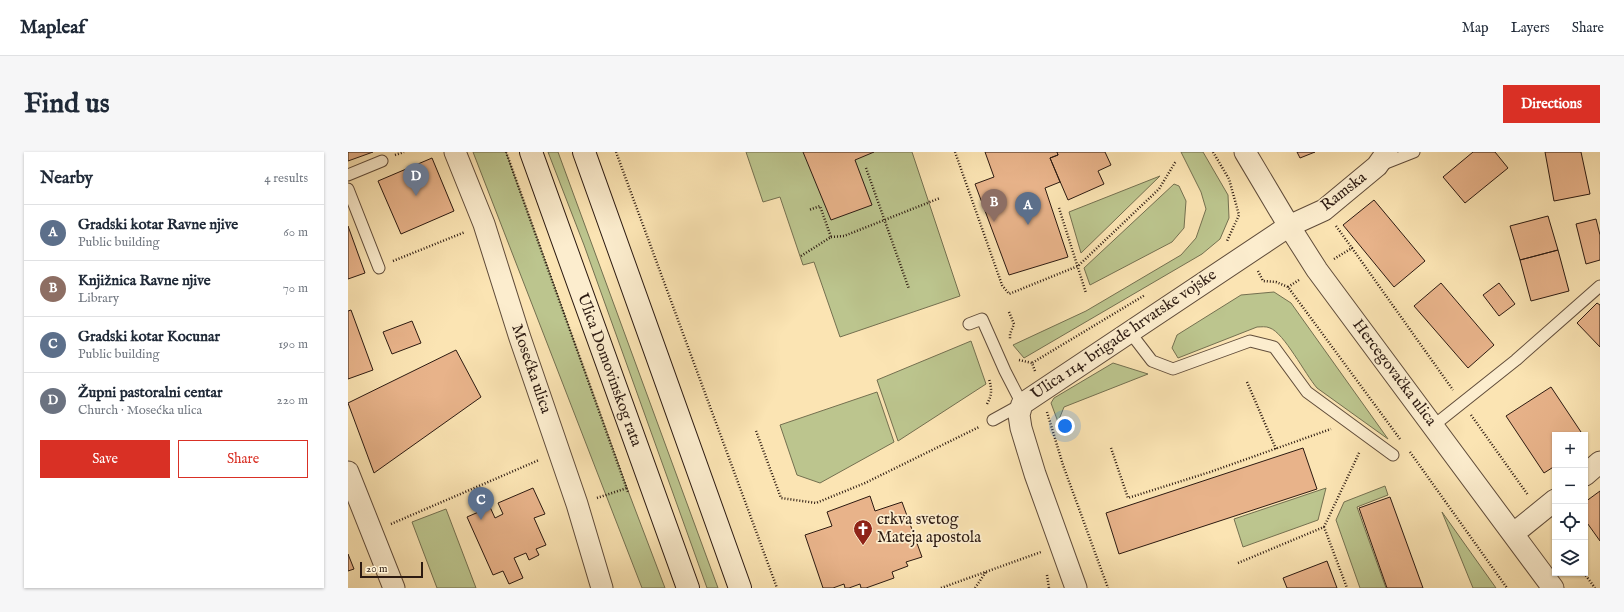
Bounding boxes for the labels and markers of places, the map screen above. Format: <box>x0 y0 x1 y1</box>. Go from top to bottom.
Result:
pin: D <box>403 163 429 196</box>
pin: B <box>981 189 1007 222</box>
pin: A <box>1015 192 1041 225</box>
pin: C <box>468 487 494 520</box>
place label: crkva svetog Mateja apostola <box>877 510 981 548</box>
church icon: crkva svetog Mateja apostola <box>852 518 874 546</box>

